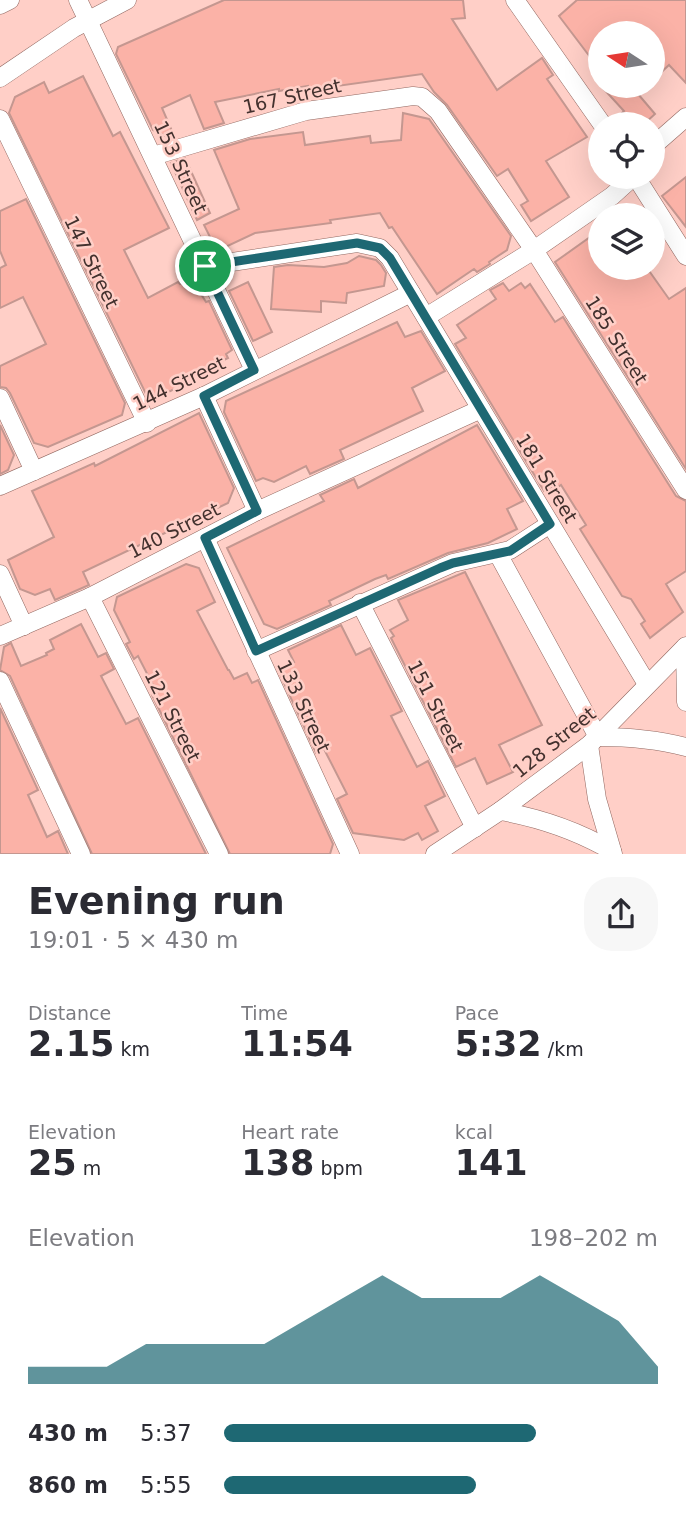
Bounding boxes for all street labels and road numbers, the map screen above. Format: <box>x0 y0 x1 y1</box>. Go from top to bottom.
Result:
street label: 167 Street <box>241 74 343 118</box>
street label: 153 Street <box>150 117 212 217</box>
street label: 147 Street <box>60 212 124 312</box>
street label: 185 Street <box>581 292 653 388</box>
street label: 144 Street <box>129 351 229 415</box>
street label: 181 Street <box>512 429 582 527</box>
street label: 140 Street <box>124 497 224 563</box>
street label: 133 Street <box>273 656 335 756</box>
street label: 151 Street <box>403 656 469 756</box>
street label: 121 Street <box>140 666 206 766</box>
street label: 128 Street <box>508 702 600 782</box>

